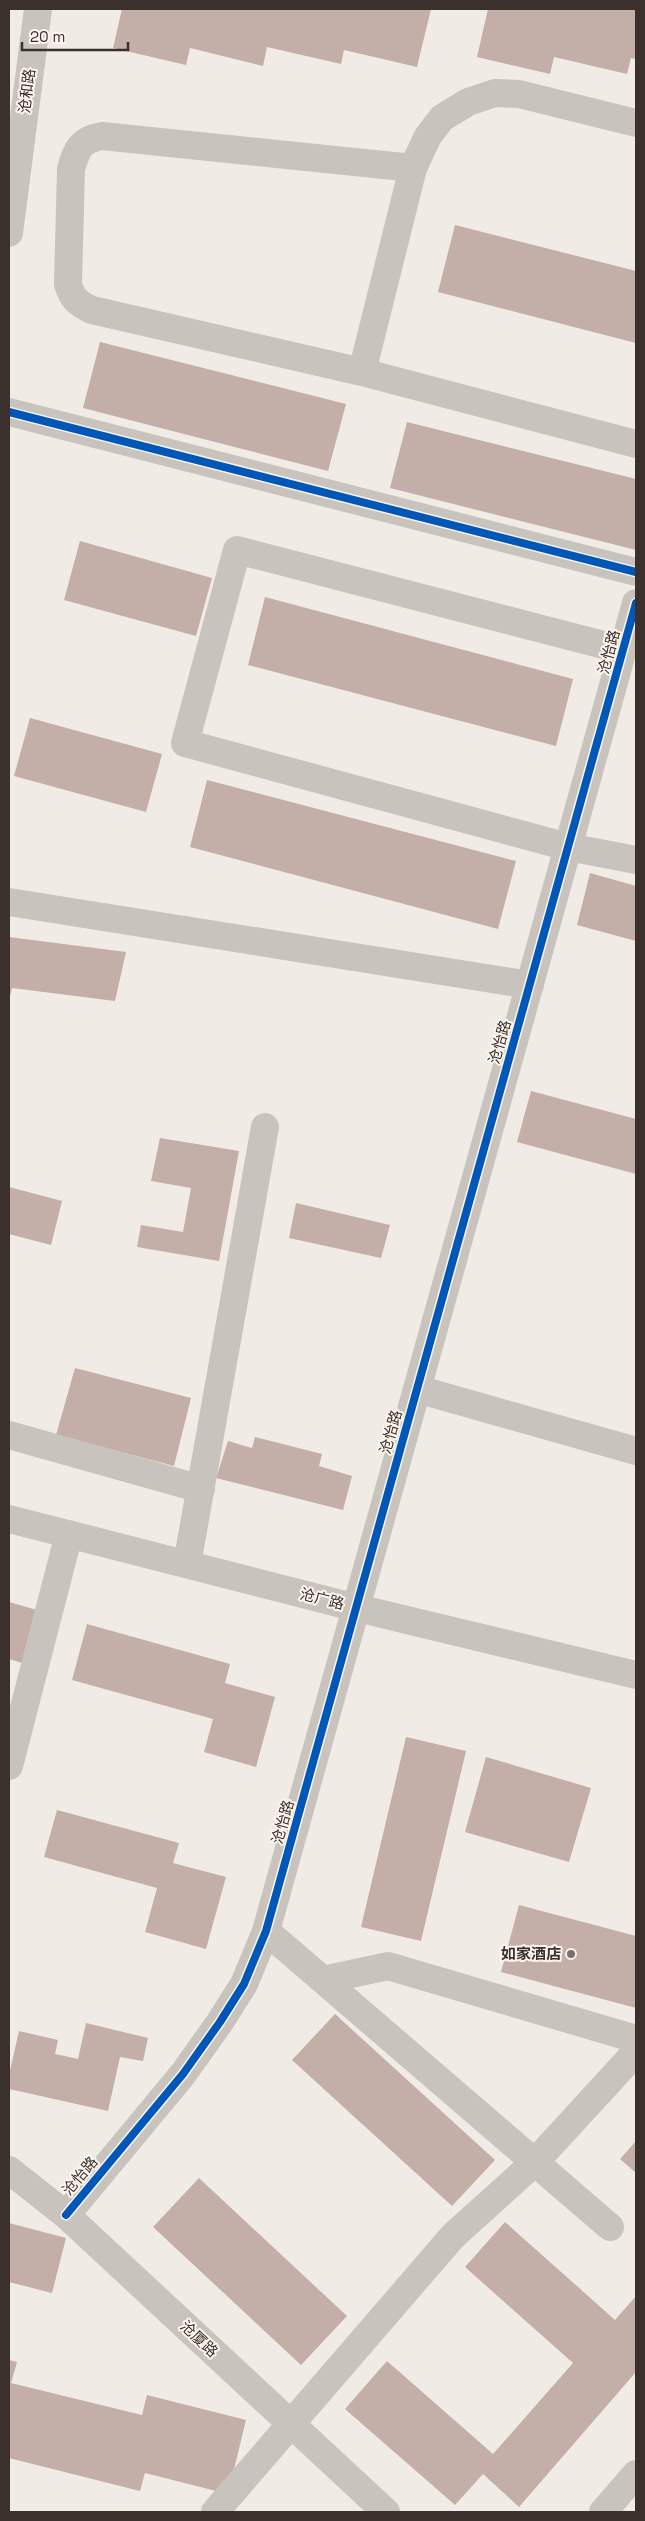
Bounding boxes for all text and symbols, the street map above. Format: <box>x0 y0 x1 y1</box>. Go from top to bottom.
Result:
scale bar <box>22 20 129 52</box>
text: 20 m <box>30 27 65 46</box>
street label: 沧和路 <box>14 67 39 114</box>
street label: 沧怡路 <box>594 628 624 676</box>
street label: 沧怡路 <box>484 1018 515 1066</box>
street label: 沧怡路 <box>375 1408 406 1456</box>
street label: 沧广路 <box>298 1584 346 1613</box>
street label: 沧怡路 <box>267 1798 298 1846</box>
place label: 如家酒店 <box>501 1944 561 1963</box>
marker: 如家酒店 <box>565 1948 577 1960</box>
street label: 沧怡路 <box>58 2152 101 2199</box>
street label: 沧厦路 <box>176 2316 222 2361</box>

